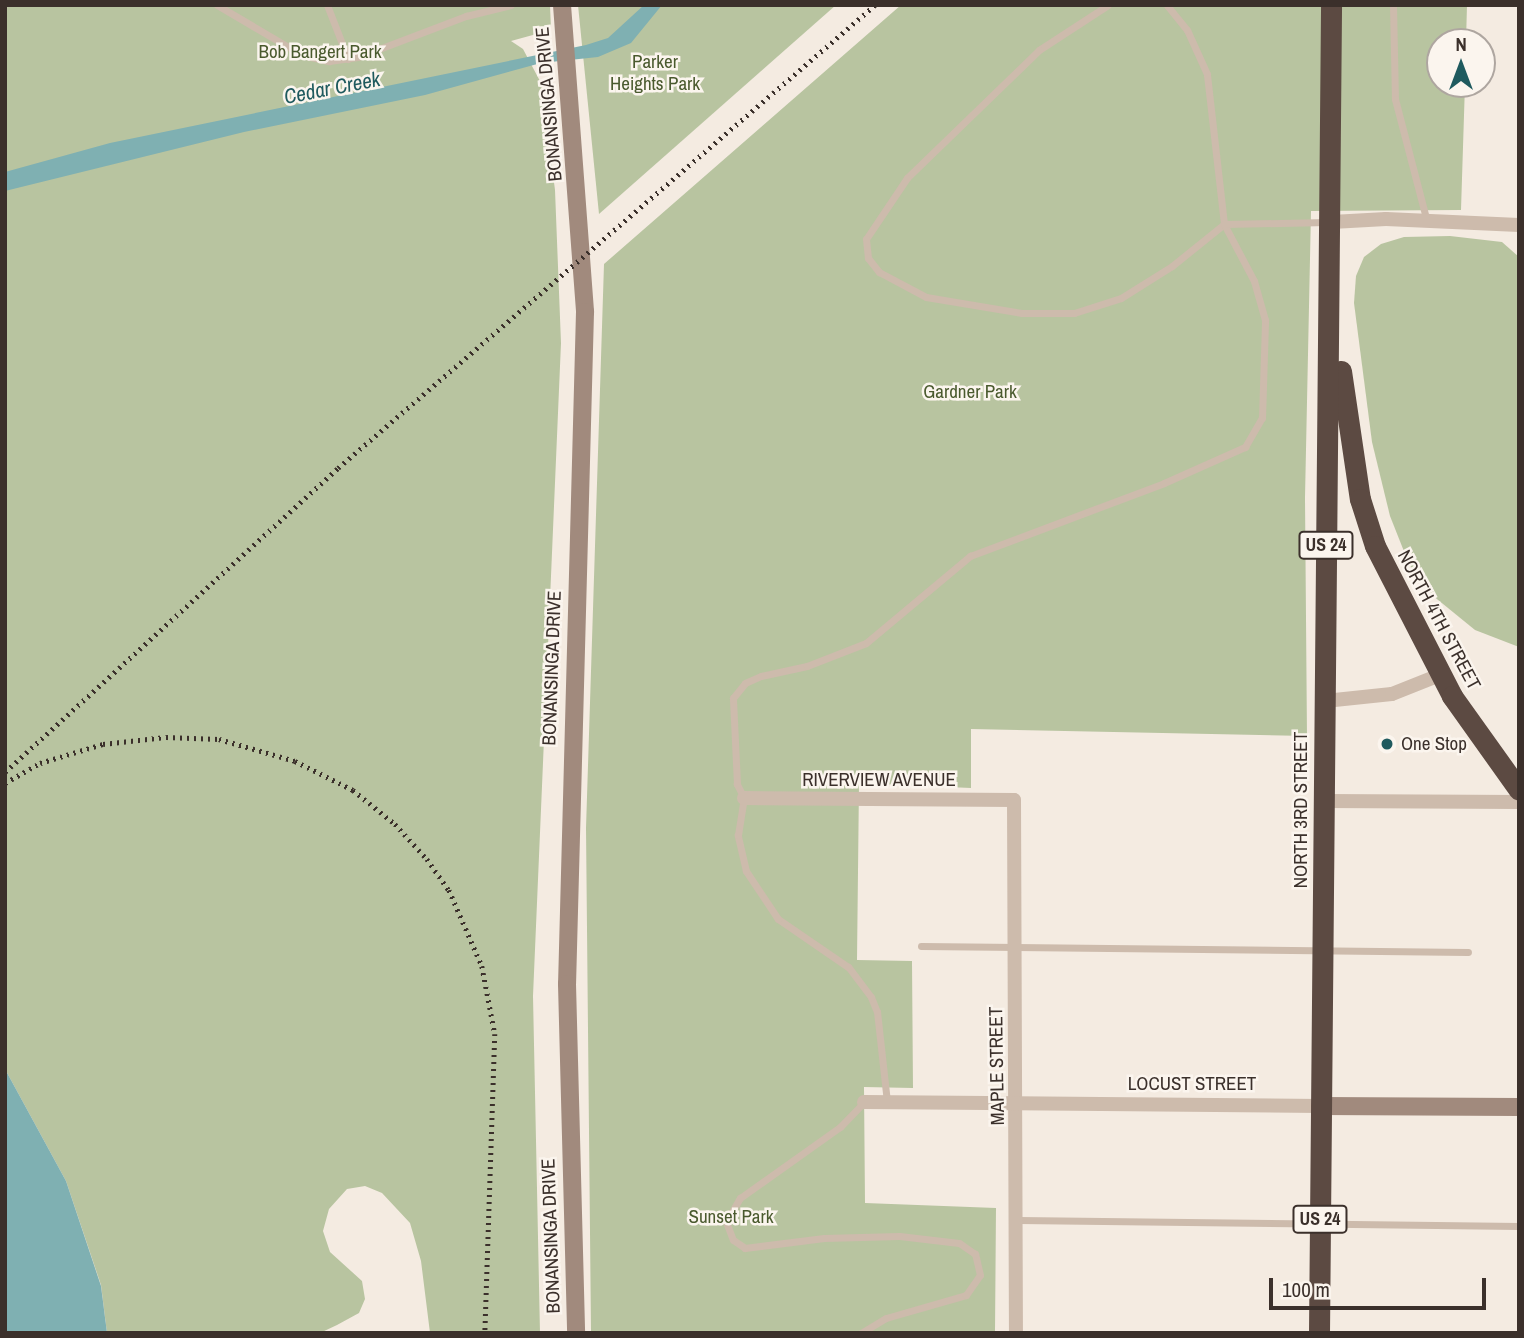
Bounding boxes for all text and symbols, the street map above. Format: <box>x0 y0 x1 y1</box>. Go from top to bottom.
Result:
street label: BONANSINGA DRIVE <box>531 25 567 183</box>
north arrow <box>1426 28 1496 98</box>
text: N <box>1455 31 1467 57</box>
park label: Bob Bangert Park <box>259 41 381 63</box>
park label: Parker Heights Park <box>610 51 700 95</box>
water label: Cedar Creek <box>282 66 382 110</box>
park label: Gardner Park <box>923 381 1017 403</box>
road number: US 24 <box>1298 530 1354 560</box>
street label: NORTH 4TH STREET <box>1393 546 1485 694</box>
street label: BONANSINGA DRIVE <box>538 590 566 746</box>
street label: NORTH 3RD STREET <box>1290 732 1312 888</box>
place label: One Stop <box>1401 733 1467 755</box>
marker: One Stop <box>1379 736 1395 752</box>
street label: RIVERVIEW AVENUE <box>802 769 956 791</box>
street label: MAPLE STREET <box>985 1007 1009 1125</box>
street label: LOCUST STREET <box>1128 1073 1256 1095</box>
street label: BONANSINGA DRIVE <box>537 1158 565 1314</box>
road number: US 24 <box>1292 1204 1348 1234</box>
park label: Sunset Park <box>689 1206 773 1228</box>
scale bar <box>1272 1264 1489 1308</box>
text: 100 m <box>1282 1275 1330 1304</box>

